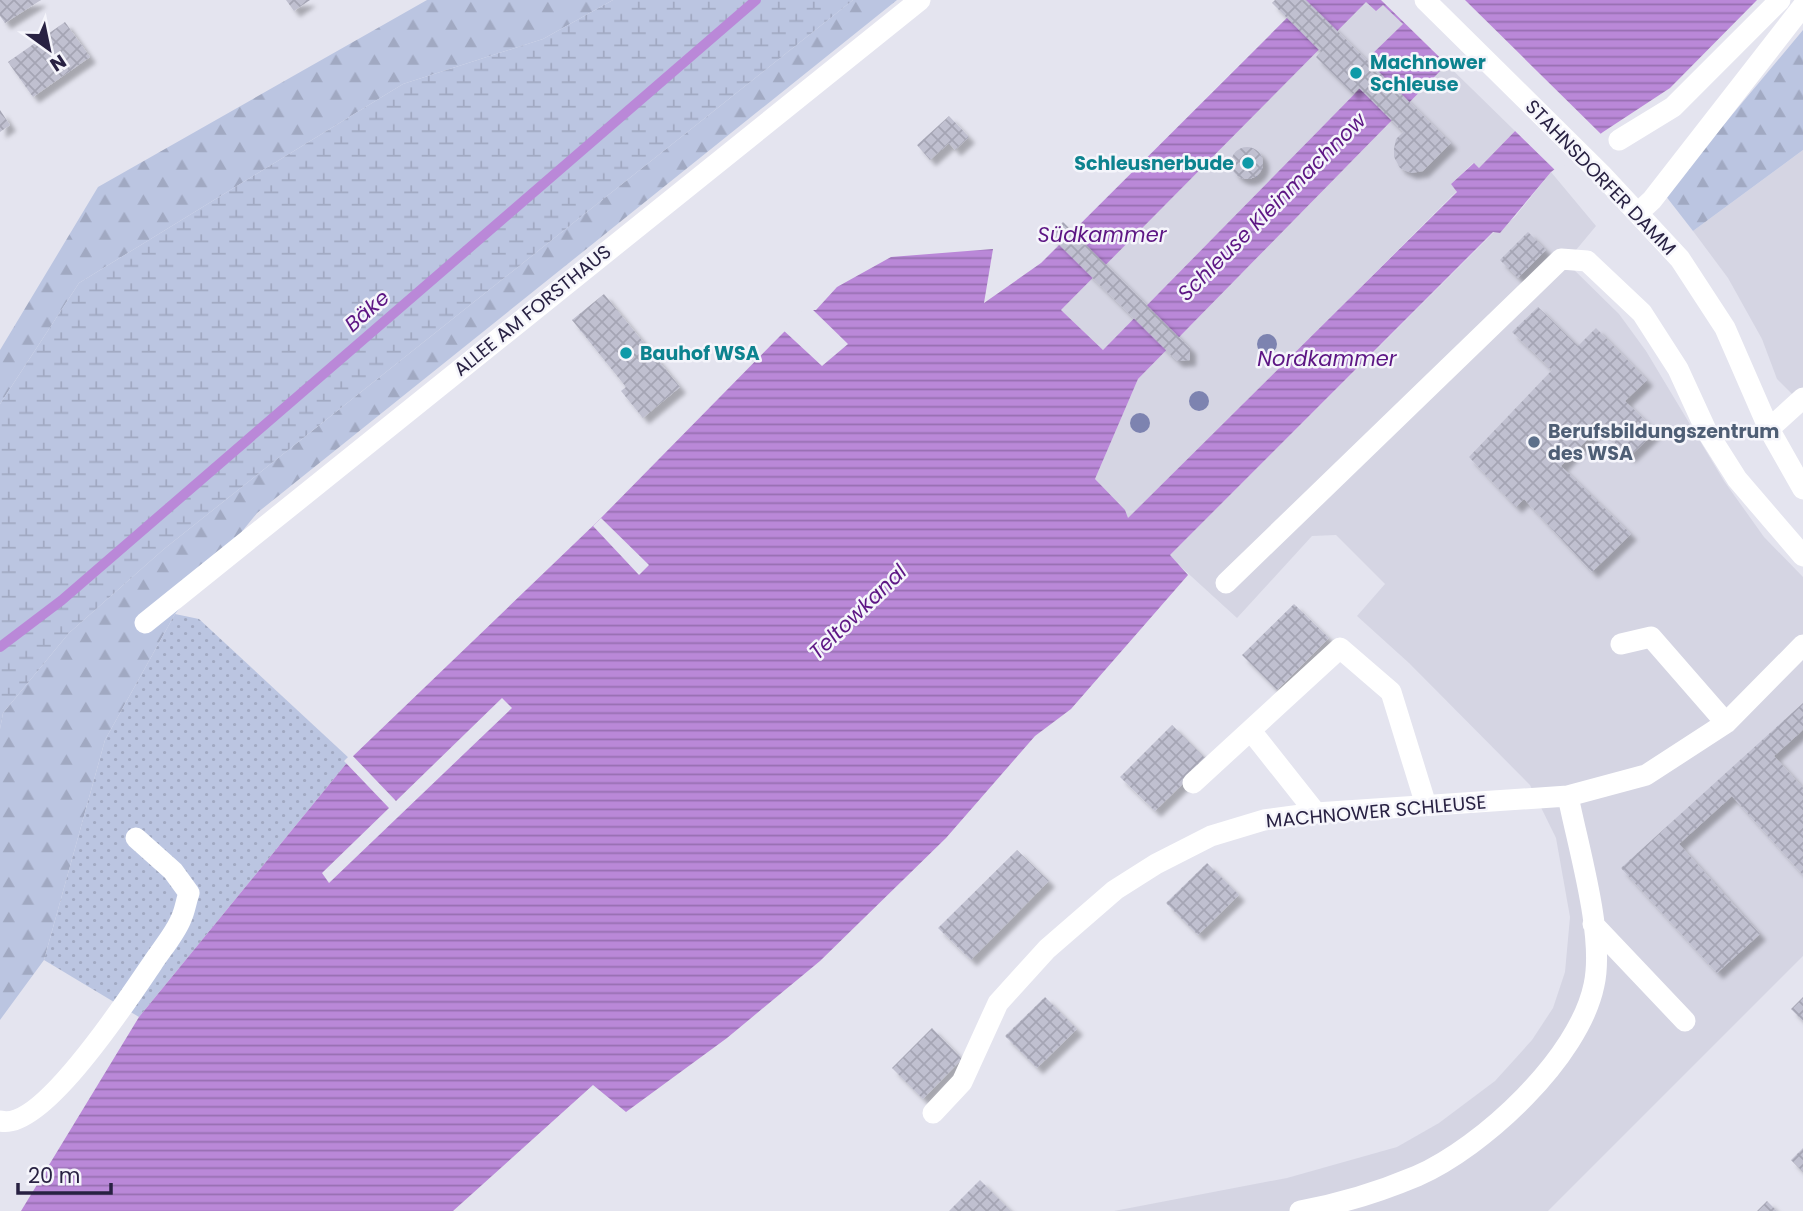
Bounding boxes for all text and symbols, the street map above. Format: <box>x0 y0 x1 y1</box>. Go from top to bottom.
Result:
north arrow <box>14 14 84 84</box>
text: N <box>45 48 71 78</box>
place label: Machnower Schleuse <box>1370 49 1486 98</box>
marker: Machnower Schleuse <box>1348 65 1364 81</box>
street label: STAHNSDORFER DAMM <box>1519 94 1682 261</box>
water label: Schleuse Kleinmachnow <box>1171 105 1373 307</box>
place label: Schleusnerbude <box>1074 150 1234 177</box>
marker: Schleusnerbude <box>1240 155 1256 171</box>
water label: Südkammer <box>1038 220 1168 249</box>
street label: ALLEE AM FORSTHAUS <box>448 238 617 382</box>
water label: Bäke <box>338 283 395 338</box>
place label: Bauhof WSA <box>640 340 760 367</box>
water label: Nordkammer <box>1257 344 1398 373</box>
marker: Bauhof WSA <box>618 345 634 361</box>
place label: Berufsbildungszentrum des WSA <box>1548 418 1779 467</box>
marker: Berufsbildungszentrum des WSA <box>1526 434 1542 450</box>
water label: Teltowkanal <box>802 557 914 666</box>
street label: MACHNOWER SCHLEUSE <box>1265 788 1487 835</box>
scale bar <box>18 1152 110 1196</box>
text: 20 m <box>28 1161 81 1190</box>

